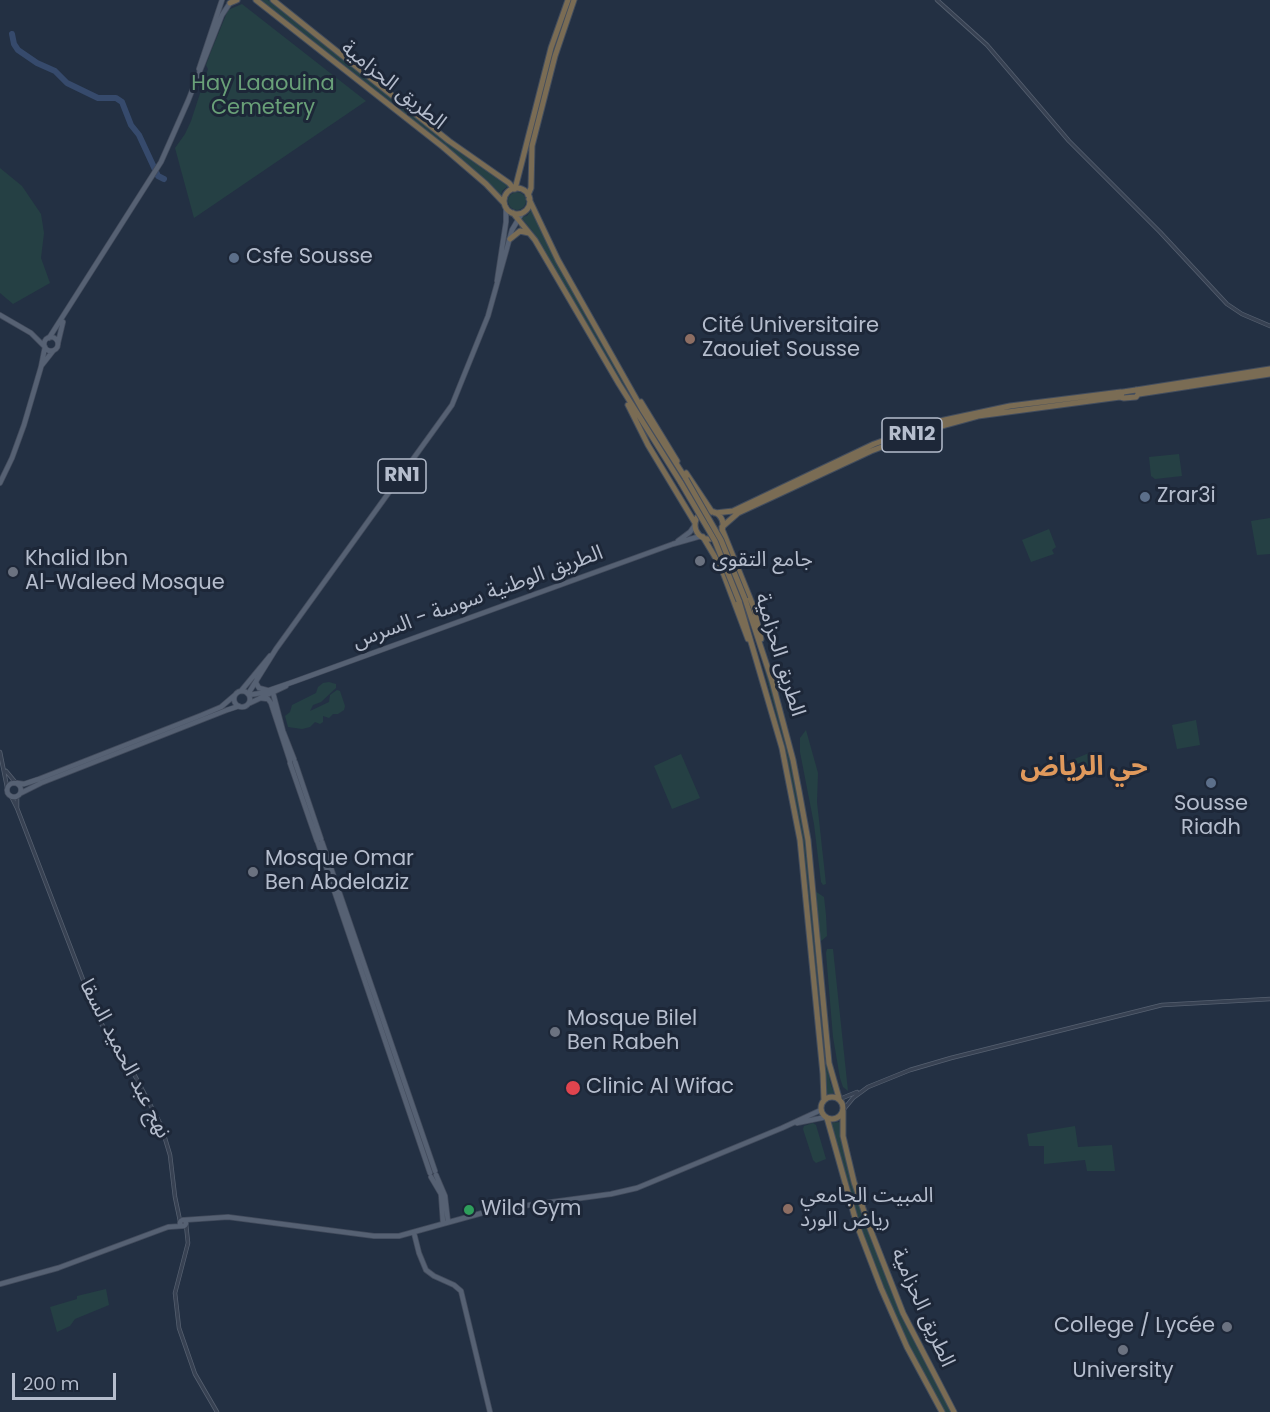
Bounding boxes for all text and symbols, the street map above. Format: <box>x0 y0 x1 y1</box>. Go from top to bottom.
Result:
street label: الطريق الحزامية <box>335 36 451 136</box>
park label: Hay Laaouina Cemetery <box>191 72 335 122</box>
place label: Csfe Sousse <box>246 245 373 271</box>
marker: Csfe Sousse <box>227 251 241 265</box>
place label: Cité Universitaire Zaouiet Sousse <box>702 314 879 364</box>
marker: Cité Universitaire Zaouiet Sousse <box>683 332 697 346</box>
road number: RN12 <box>882 418 942 452</box>
road number: RN1 <box>378 459 426 493</box>
place label: Zrar3i <box>1157 484 1216 510</box>
marker: Zrar3i <box>1138 490 1152 504</box>
street label: الطريق الوطنية سوسة - السرس <box>349 541 607 655</box>
place label: Khalid Ibn Al-Waleed Mosque <box>25 547 225 597</box>
place label: جامع التقوى <box>712 548 813 574</box>
marker: جامع التقوى <box>693 554 707 568</box>
marker: Khalid Ibn Al-Waleed Mosque <box>6 565 20 579</box>
street label: الطريق الحزامية <box>748 590 810 720</box>
district label: حي الرياض <box>1020 752 1148 784</box>
marker: Sousse Riadh <box>1204 776 1218 790</box>
place label: Sousse Riadh <box>1174 792 1248 842</box>
place label: Mosque Omar Ben Abdelaziz <box>265 847 414 897</box>
marker: Mosque Omar Ben Abdelaziz <box>246 865 260 879</box>
street label: نهج عبد الحميد السقا <box>73 975 175 1143</box>
place label: Mosque Bilel Ben Rabeh <box>567 1007 697 1057</box>
marker: Mosque Bilel Ben Rabeh <box>548 1025 562 1039</box>
place label: Clinic Al Wifac <box>586 1075 734 1101</box>
marker: Clinic Al Wifac <box>564 1079 582 1097</box>
place label: المبيت الجامعي رياض الورد <box>800 1184 934 1234</box>
place label: Wild Gym <box>481 1197 581 1223</box>
marker: المبيت الجامعي رياض الورد <box>781 1202 795 1216</box>
marker: Wild Gym <box>462 1203 476 1217</box>
street label: الطريق الحزامية <box>885 1245 959 1371</box>
place label: College / Lycée <box>1054 1314 1215 1340</box>
marker: College / Lycée <box>1220 1320 1234 1334</box>
marker: University <box>1116 1343 1130 1357</box>
place label: University <box>1072 1359 1174 1385</box>
scale bar <box>15 1361 118 1399</box>
text: 200 m <box>23 1371 79 1396</box>

